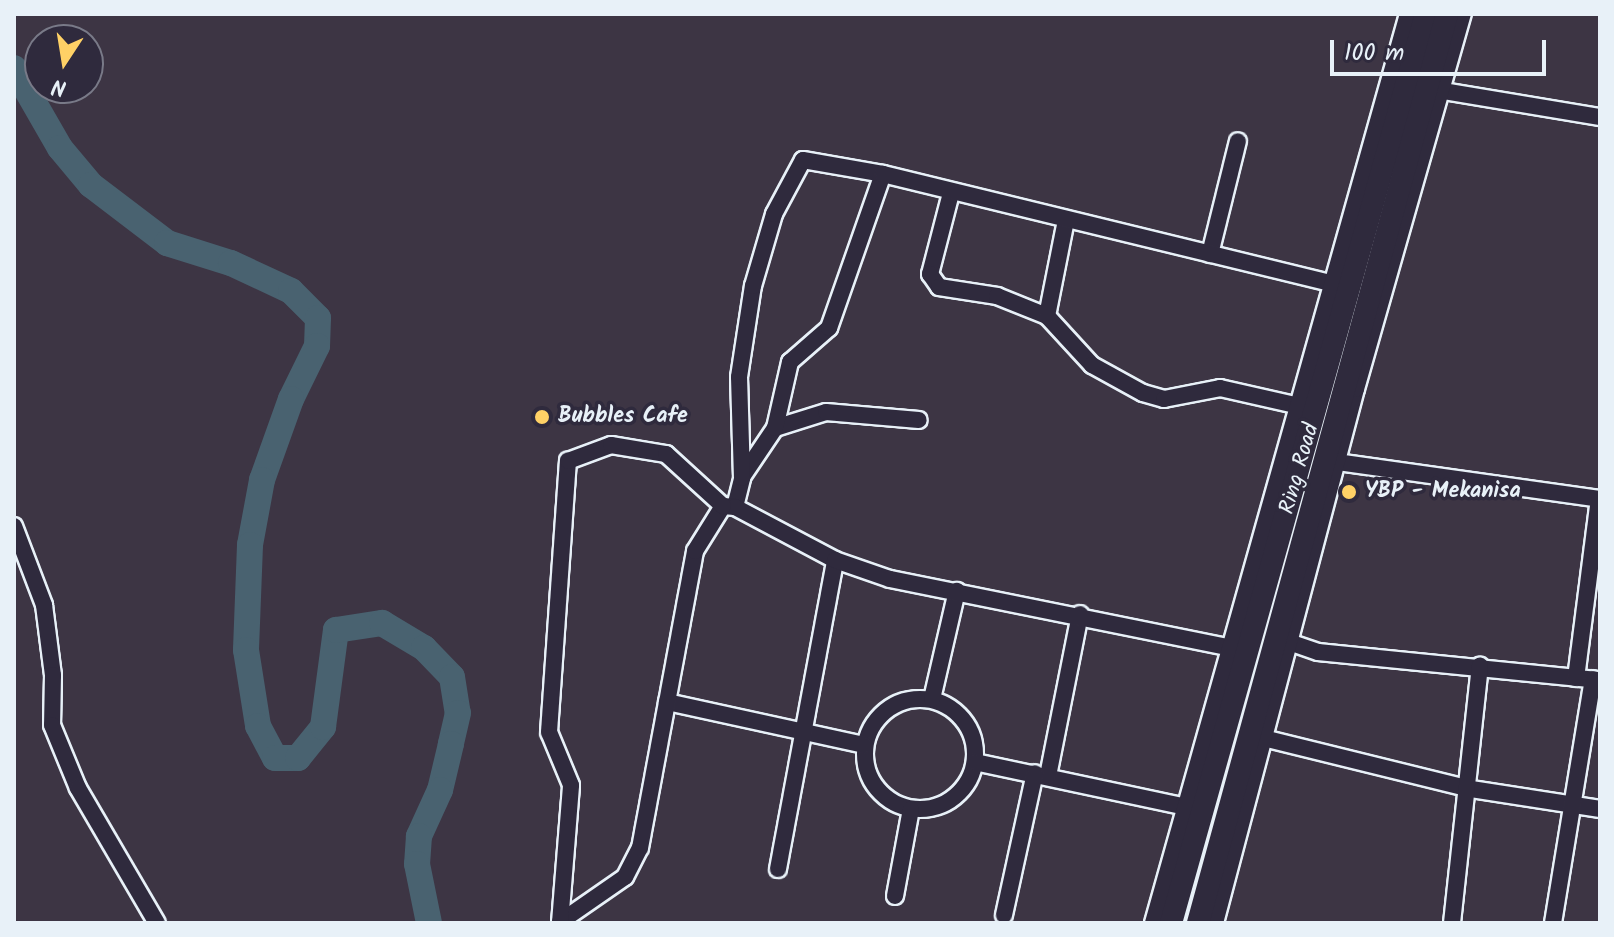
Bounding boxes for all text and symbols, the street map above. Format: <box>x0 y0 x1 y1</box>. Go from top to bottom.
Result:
north arrow <box>24 24 104 104</box>
scale bar <box>1334 24 1550 74</box>
text: 100 m <box>1344 34 1404 73</box>
text: N <box>49 67 70 105</box>
place label: Bubbles Cafe <box>558 404 688 430</box>
marker: Bubbles Cafe <box>533 408 551 426</box>
street label: Ring Road <box>1274 421 1326 517</box>
place label: YBP - Mekanisa <box>1365 479 1521 505</box>
marker: YBP - Mekanisa <box>1340 483 1358 501</box>

